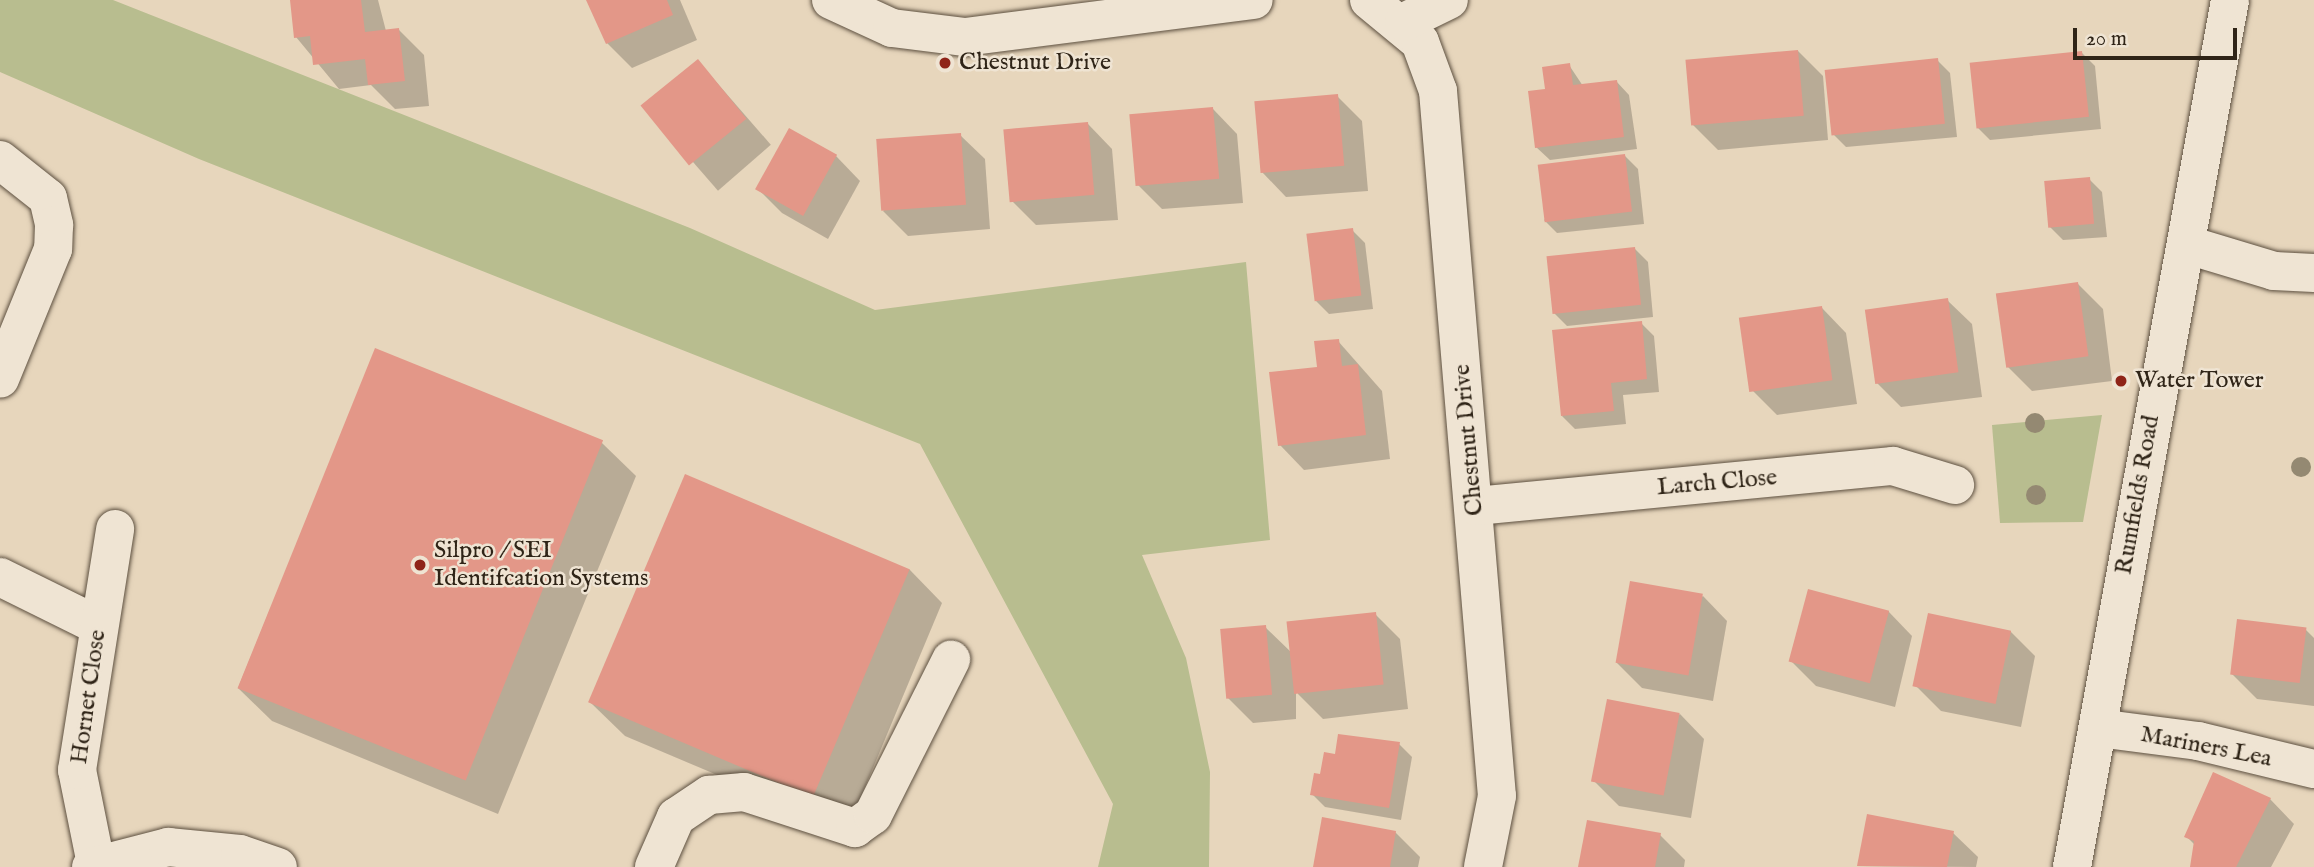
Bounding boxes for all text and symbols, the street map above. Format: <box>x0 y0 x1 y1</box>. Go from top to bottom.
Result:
scale bar <box>2076 14 2240 58</box>
text: 20 m <box>2086 26 2127 53</box>
place label: Chestnut Drive <box>959 49 1111 77</box>
marker: Chestnut Drive <box>937 55 953 71</box>
street label: Chestnut Drive <box>1448 363 1490 517</box>
place label: Water Tower <box>2135 367 2264 395</box>
marker: Water Tower <box>2113 373 2129 389</box>
street label: Rumfields Road <box>2110 413 2166 577</box>
street label: Larch Close <box>1656 463 1778 503</box>
place label: Silpro / SEI Identifcation Systems <box>434 537 649 593</box>
marker: Silpro / SEI Identifcation Systems <box>412 557 428 573</box>
street label: Hornet Close <box>65 628 113 766</box>
street label: Mariners Lea <box>2138 720 2274 774</box>

